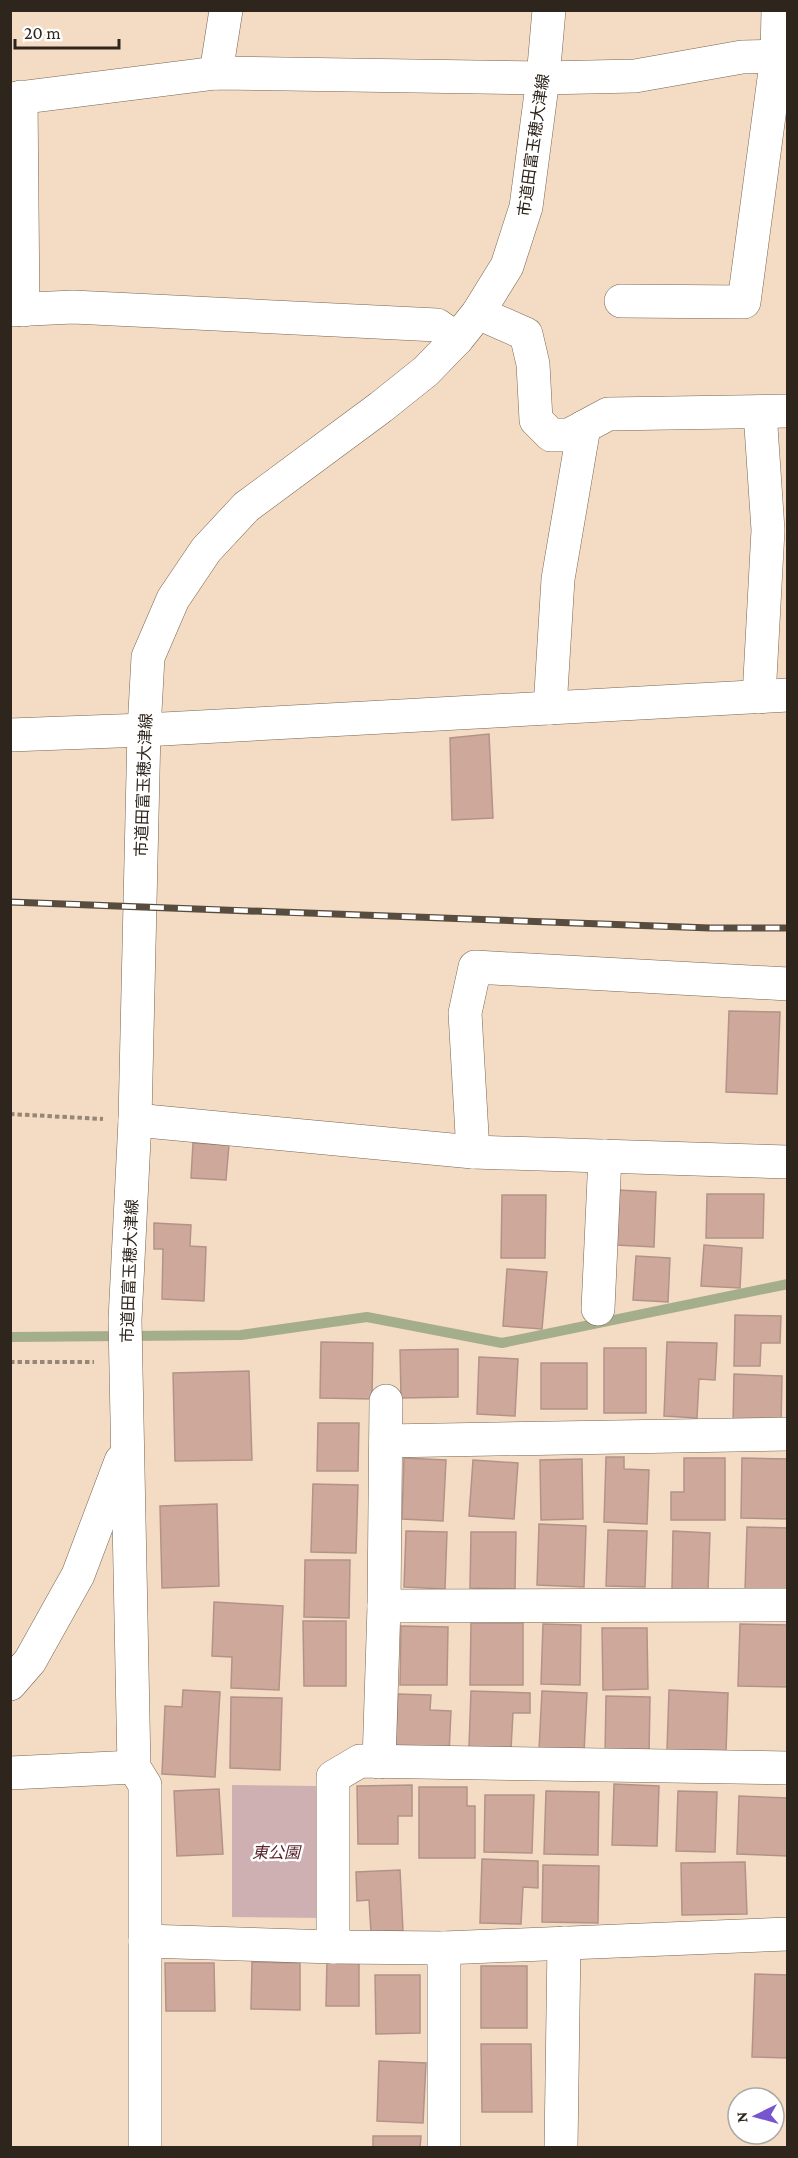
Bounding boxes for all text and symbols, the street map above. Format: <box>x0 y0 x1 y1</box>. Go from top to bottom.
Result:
scale bar <box>15 12 118 50</box>
text: 20 m <box>24 23 61 43</box>
street label: 市道田富玉穂大津線 <box>515 73 552 218</box>
street label: 市道田富玉穂大津線 <box>132 713 155 857</box>
street label: 市道田富玉穂大津線 <box>118 1199 141 1343</box>
park label: 東公園 <box>252 1844 302 1861</box>
north arrow <box>726 2086 786 2146</box>
text: N <box>733 2111 750 2123</box>

